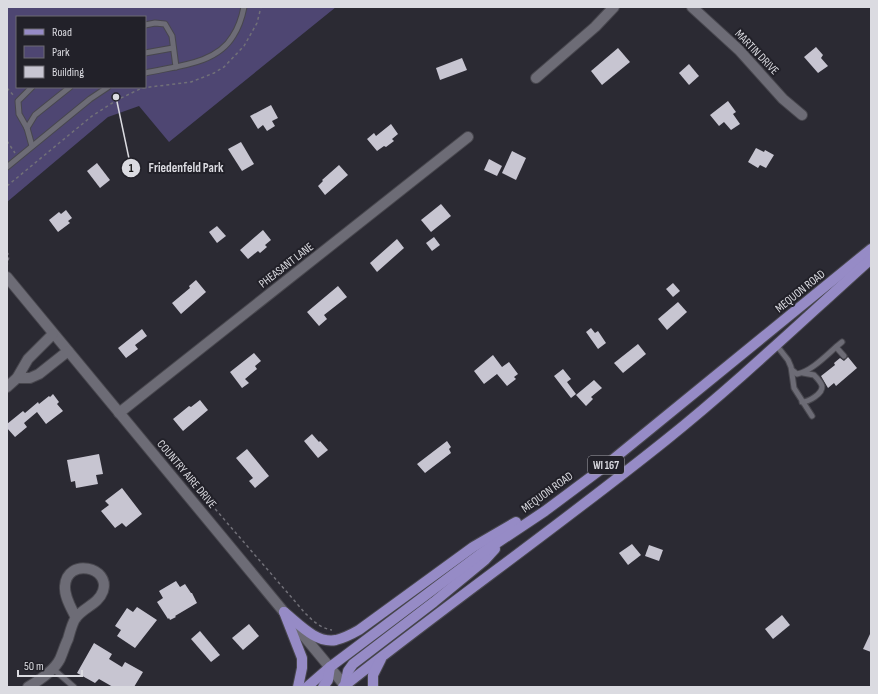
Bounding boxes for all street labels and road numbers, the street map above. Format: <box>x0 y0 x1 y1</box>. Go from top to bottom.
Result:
street label: MARTIN DRIVE <box>731 27 782 78</box>
street label: PHEASANT LANE <box>256 239 317 291</box>
street label: MEQUON ROAD <box>772 267 828 316</box>
street label: COUNTRY AIRE DRIVE <box>154 437 220 512</box>
road number: WI 167 <box>588 456 624 474</box>
street label: MEQUON ROAD <box>519 469 576 516</box>

